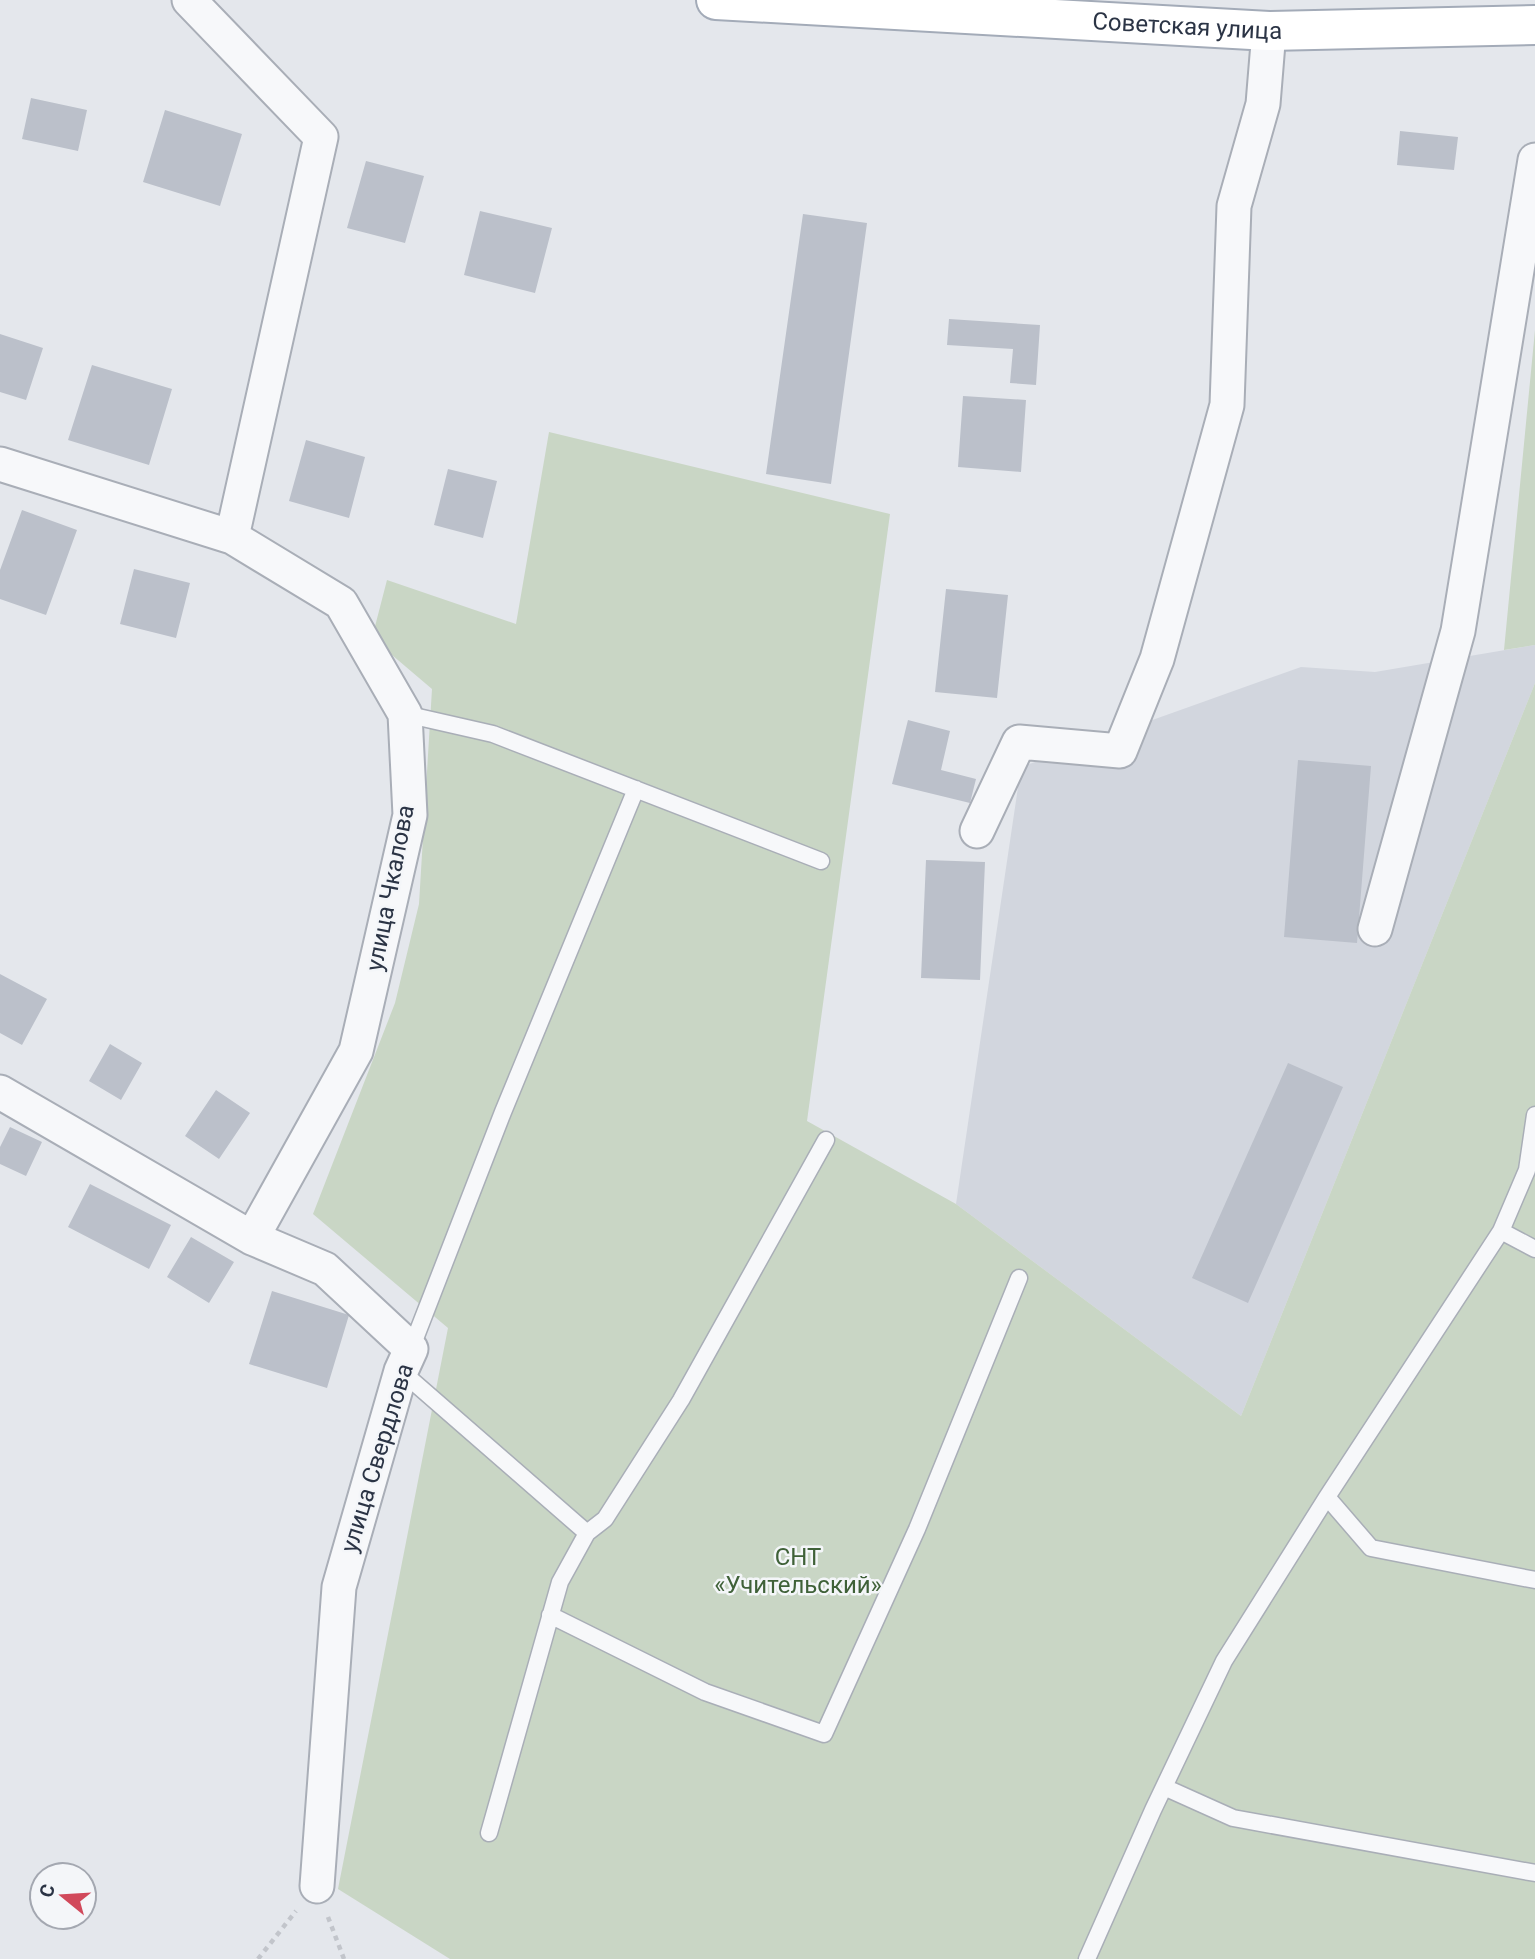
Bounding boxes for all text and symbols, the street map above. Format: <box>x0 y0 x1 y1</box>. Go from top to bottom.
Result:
street label: Советская улица <box>1092 7 1282 45</box>
street label: улица Чкалова <box>360 803 420 973</box>
street label: улица Свердлова <box>335 1360 419 1556</box>
park label: СНТ «Учительский» <box>714 1543 882 1599</box>
north arrow <box>28 1861 98 1931</box>
text: С <box>34 1881 60 1900</box>

